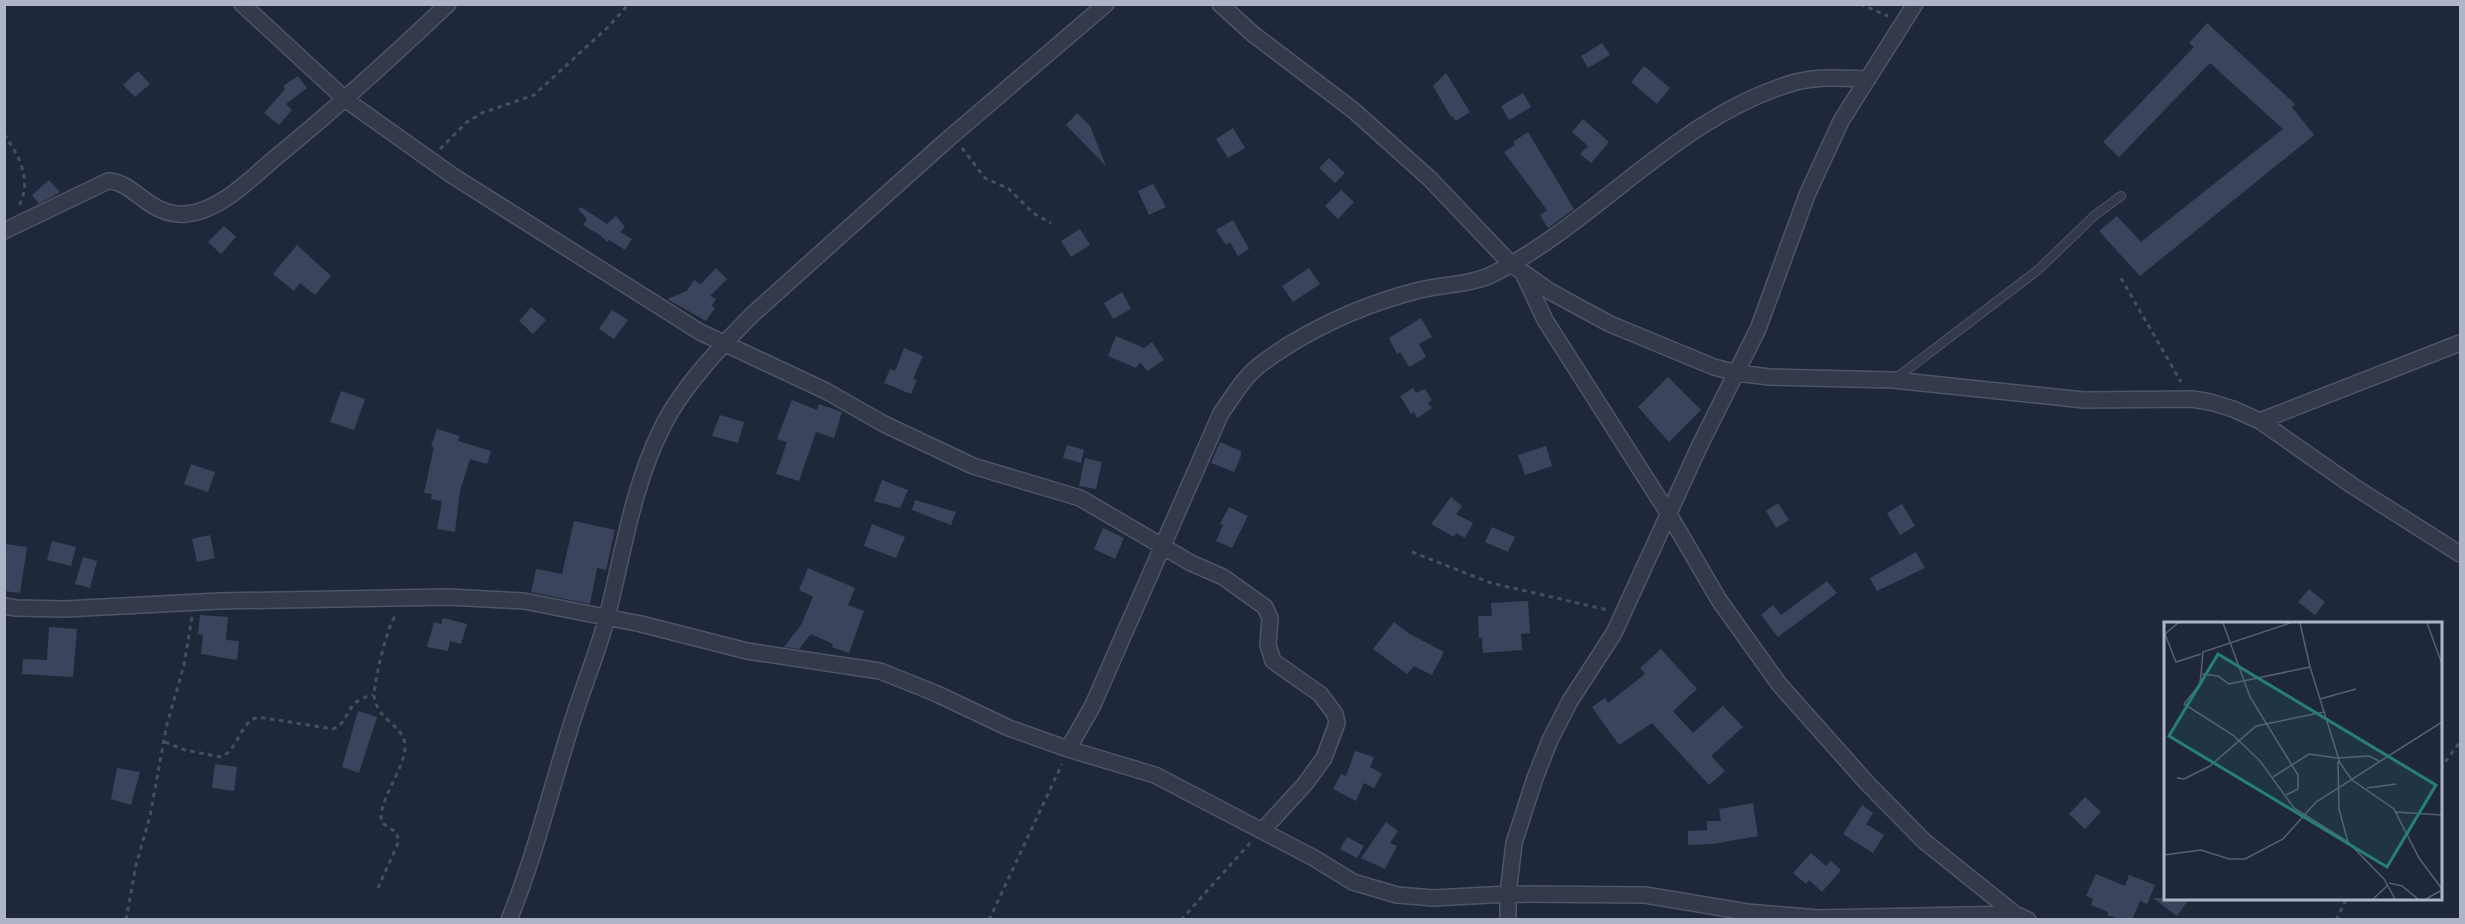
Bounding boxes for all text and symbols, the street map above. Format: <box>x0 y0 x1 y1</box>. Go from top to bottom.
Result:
inset map <box>2164 622 2441 900</box>

